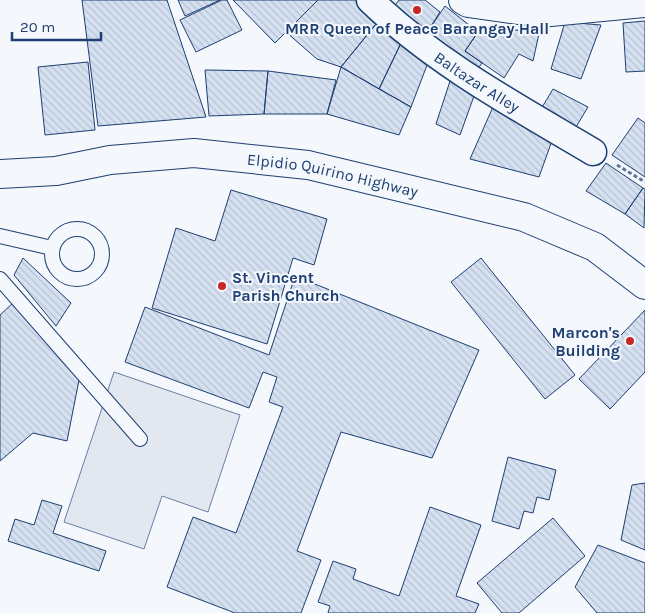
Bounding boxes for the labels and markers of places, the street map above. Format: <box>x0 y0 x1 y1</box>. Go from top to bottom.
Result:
marker: MRR Queen of Peace Barangay Hall <box>411 4 423 16</box>
place label: MRR Queen of Peace Barangay Hall <box>285 19 549 38</box>
place label: St. Vincent Parish Church <box>232 268 340 305</box>
marker: St. Vincent Parish Church <box>216 280 228 292</box>
place label: Marcon's Building <box>552 323 620 360</box>
marker: Marcon's Building <box>624 335 636 347</box>

